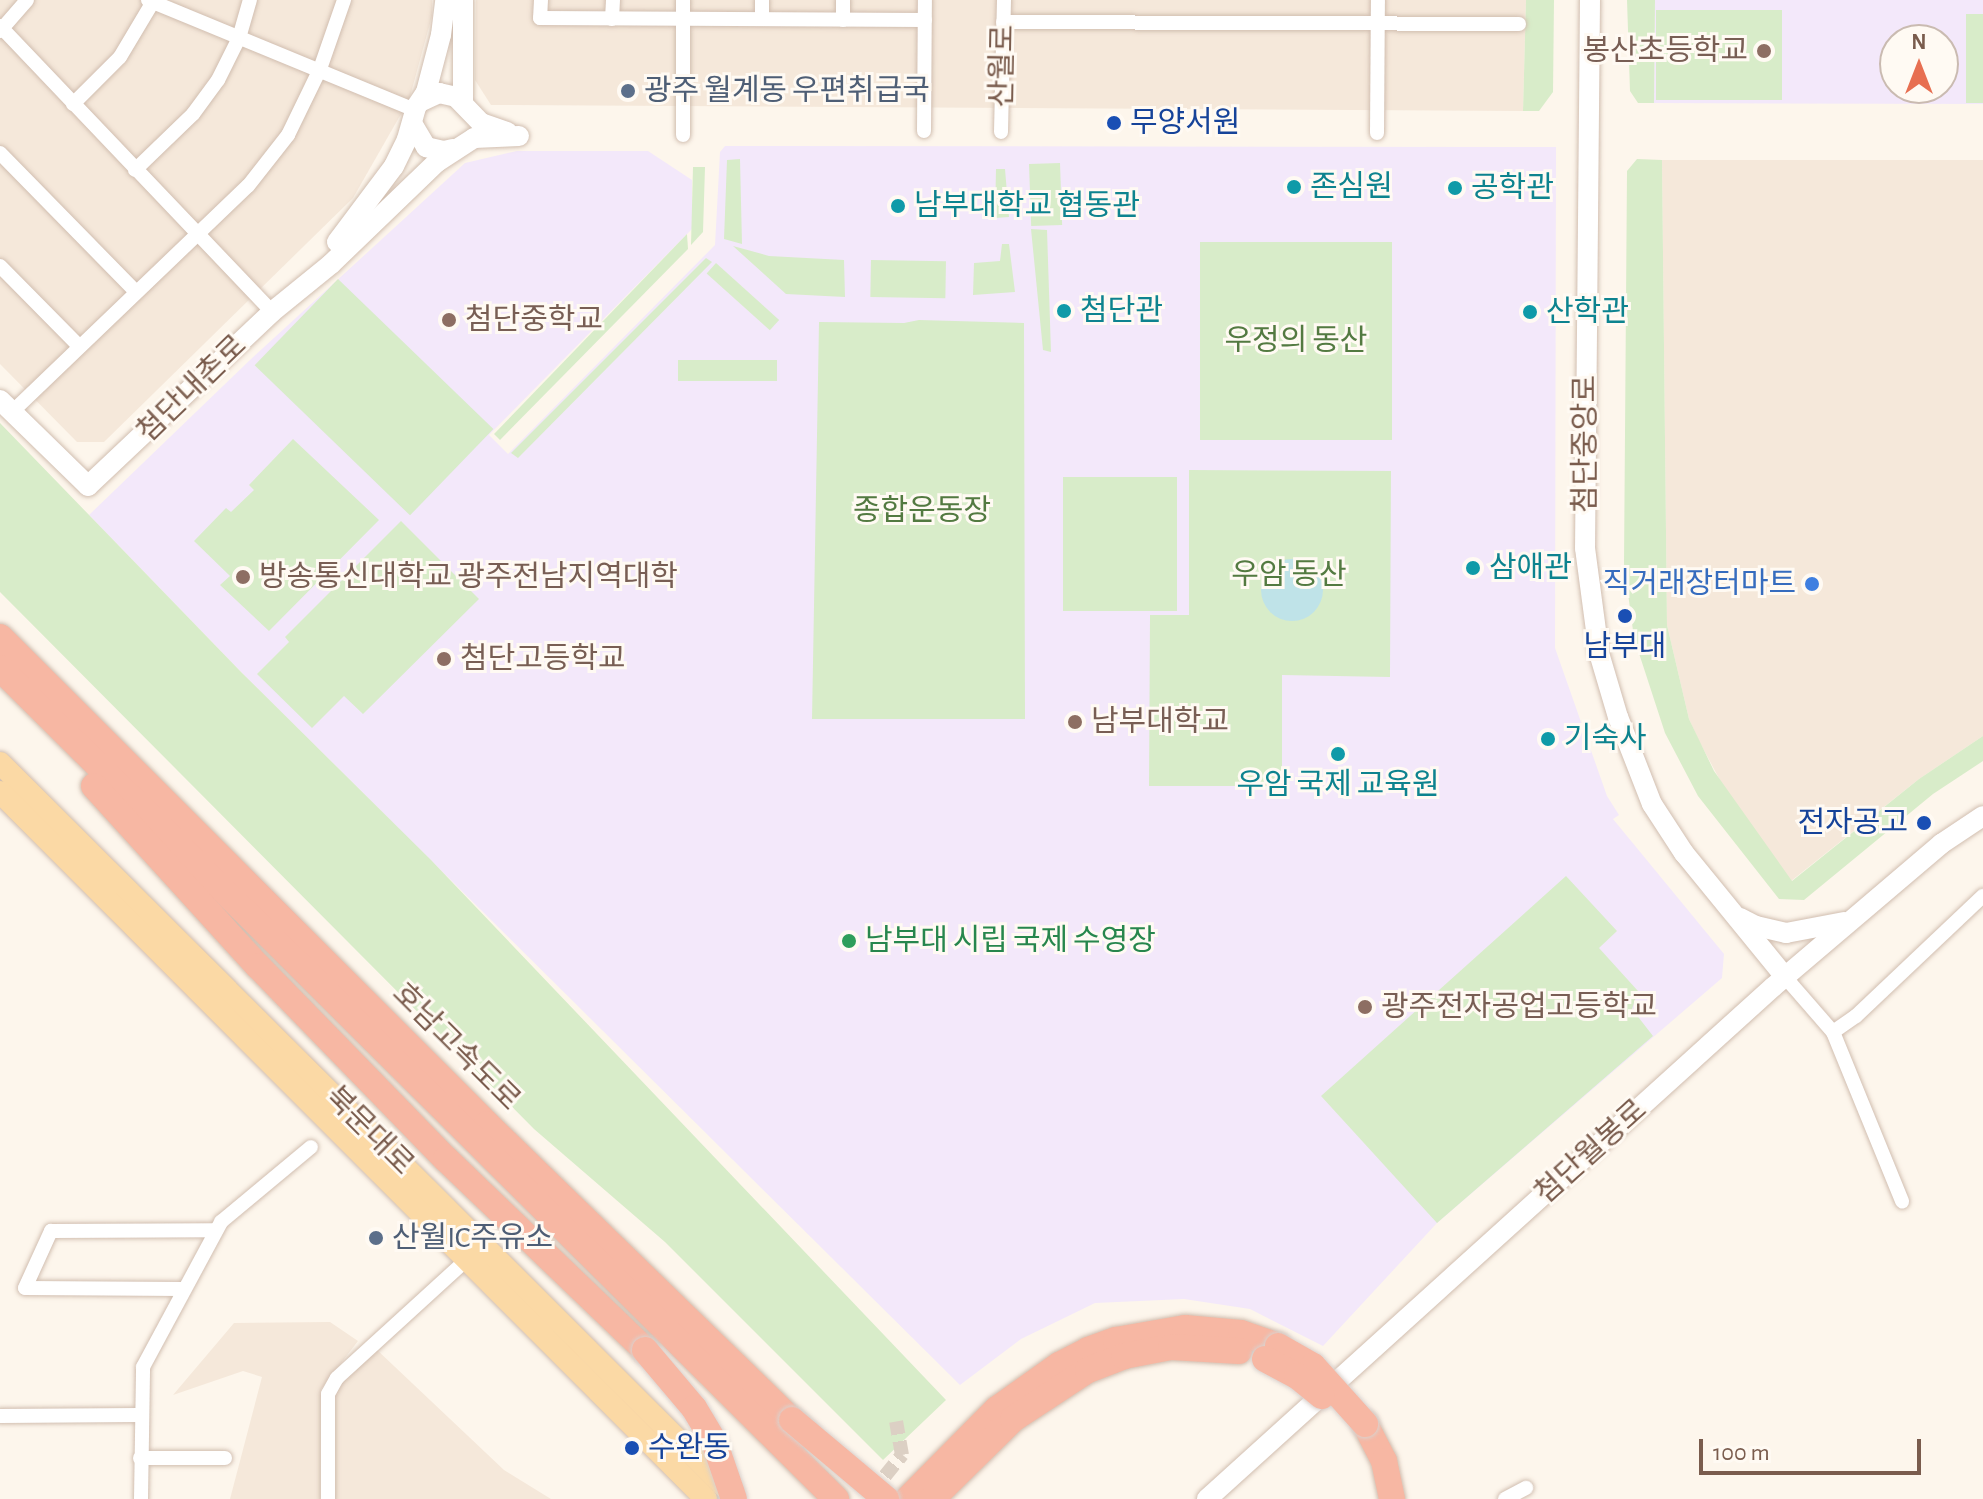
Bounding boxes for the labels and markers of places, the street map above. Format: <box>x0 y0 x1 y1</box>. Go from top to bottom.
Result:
place label: 봉산초등학교 <box>1582 33 1748 69</box>
marker: 봉산초등학교 <box>1755 42 1773 60</box>
place label: 광주 월계동 우편취급국 <box>644 73 930 109</box>
marker: 광주 월계동 우편취급국 <box>619 82 637 100</box>
place label: 무양서원 <box>1130 105 1240 141</box>
marker: 무양서원 <box>1105 114 1123 132</box>
place label: 존심원 <box>1310 169 1393 205</box>
place label: 공학관 <box>1471 170 1554 206</box>
marker: 존심원 <box>1285 178 1303 196</box>
marker: 공학관 <box>1446 179 1464 197</box>
place label: 남부대학교 협동관 <box>914 188 1140 224</box>
marker: 남부대학교 협동관 <box>889 197 907 215</box>
place label: 첨단관 <box>1080 293 1163 329</box>
place label: 산학관 <box>1546 294 1629 330</box>
place label: 첨단중학교 <box>465 302 603 338</box>
marker: 첨단관 <box>1055 302 1073 320</box>
marker: 산학관 <box>1521 303 1539 321</box>
marker: 첨단중학교 <box>440 311 458 329</box>
place label: 삼애관 <box>1489 550 1572 586</box>
place label: 방송통신대학교 광주전남지역대학 <box>259 559 678 595</box>
marker: 삼애관 <box>1464 559 1482 577</box>
place label: 직거래장터마트 <box>1603 566 1796 602</box>
marker: 방송통신대학교 광주전남지역대학 <box>234 568 252 586</box>
marker: 직거래장터마트 <box>1803 575 1821 593</box>
marker: 남부대 <box>1616 607 1634 625</box>
place label: 남부대 <box>1584 629 1666 665</box>
place label: 첨단고등학교 <box>460 641 626 677</box>
marker: 첨단고등학교 <box>435 650 453 668</box>
place label: 남부대학교 <box>1091 704 1229 740</box>
marker: 남부대학교 <box>1066 713 1084 731</box>
place label: 기숙사 <box>1564 721 1647 757</box>
marker: 기숙사 <box>1539 730 1557 748</box>
marker: 우암 국제 교육원 <box>1329 745 1347 763</box>
place label: 우암 국제 교육원 <box>1236 767 1440 803</box>
place label: 전자공고 <box>1798 805 1908 841</box>
marker: 전자공고 <box>1915 814 1933 832</box>
place label: 남부대 시립 국제 수영장 <box>865 923 1156 959</box>
marker: 남부대 시립 국제 수영장 <box>840 932 858 950</box>
place label: 광주전자공업고등학교 <box>1381 989 1657 1025</box>
marker: 광주전자공업고등학교 <box>1356 998 1374 1016</box>
place label: 산월IC주유소 <box>392 1220 553 1256</box>
marker: 산월IC주유소 <box>367 1229 385 1247</box>
place label: 수완동 <box>648 1430 731 1466</box>
marker: 수완동 <box>623 1439 641 1457</box>

